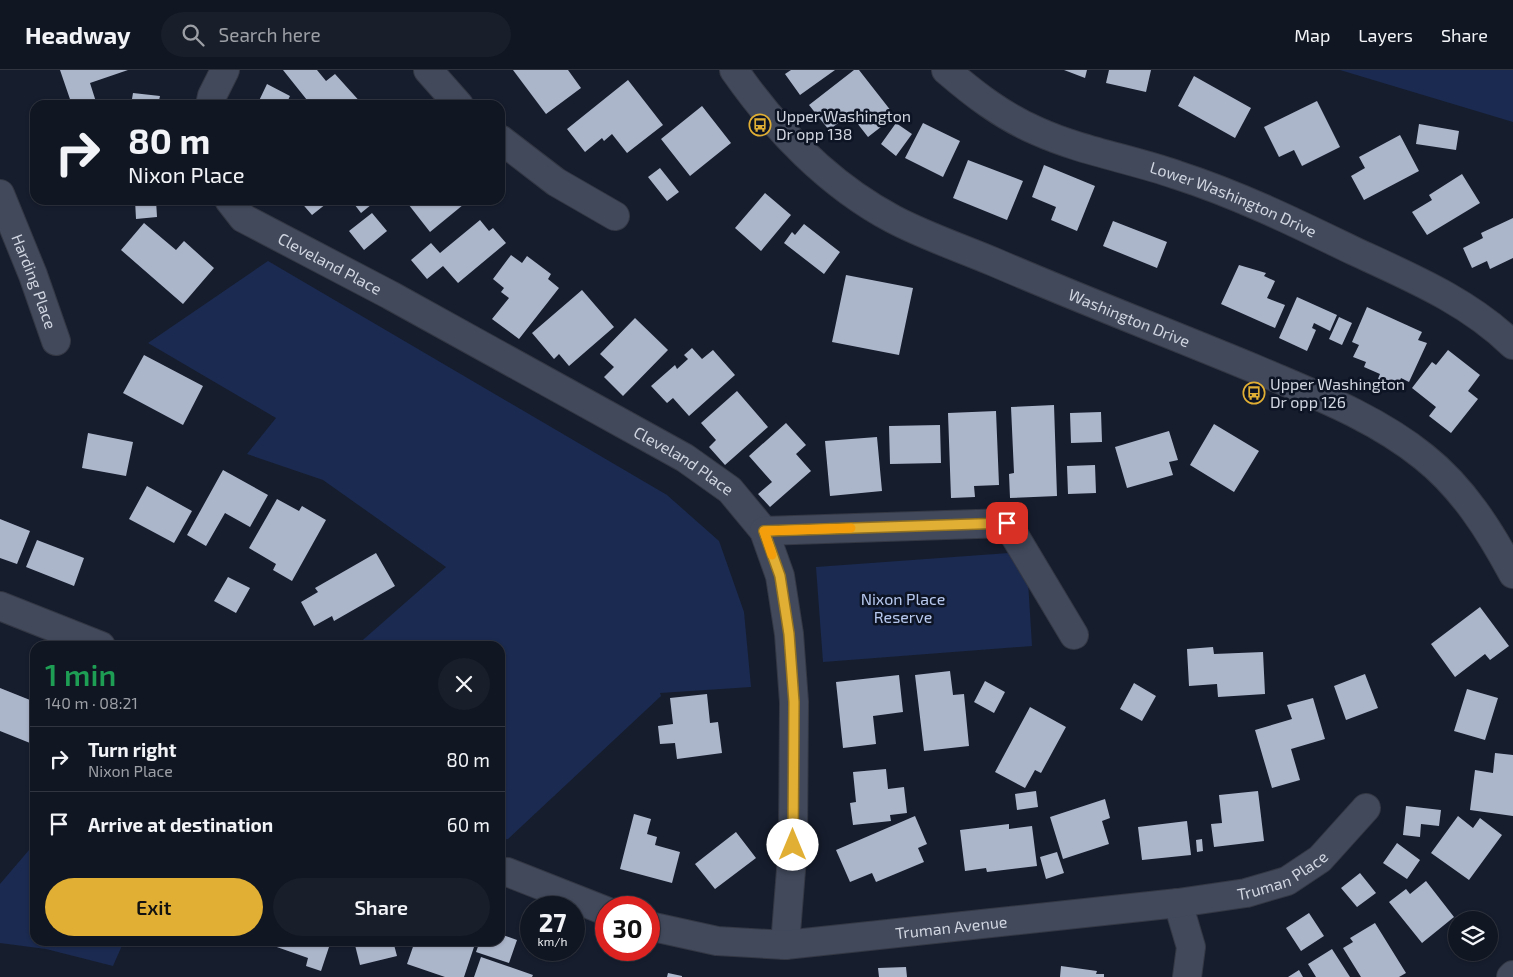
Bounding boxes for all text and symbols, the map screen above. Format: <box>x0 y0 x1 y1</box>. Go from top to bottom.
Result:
search box <box>161 12 511 57</box>
text: Headway <box>25 20 131 49</box>
icon: search <box>179 21 207 49</box>
text: Search here <box>219 23 321 46</box>
text: Map <box>1294 24 1330 46</box>
text: Layers <box>1358 24 1413 46</box>
text: Share <box>1441 24 1488 46</box>
place label: Upper Washington Dr opp 138 <box>776 106 911 143</box>
bus stop icon: Upper Washington Dr opp 138 <box>748 113 772 137</box>
text: 80 m <box>128 119 210 161</box>
icon: right <box>45 120 110 185</box>
street label: Lower Washington Drive <box>1148 157 1320 241</box>
text: Nixon Place <box>128 161 245 187</box>
street label: Cleveland Place <box>275 228 385 298</box>
street label: Harding Place <box>8 231 61 331</box>
street label: Washington Drive <box>1066 284 1193 350</box>
place label: Upper Washington Dr opp 126 <box>1270 374 1405 411</box>
bus stop icon: Upper Washington Dr opp 126 <box>1242 381 1266 405</box>
street label: Cleveland Place <box>631 422 738 499</box>
pin <box>986 502 1028 544</box>
icon: arrive <box>993 509 1021 537</box>
park label: Nixon Place Reserve <box>861 589 945 626</box>
text: 1 min <box>45 656 116 692</box>
button: close <box>438 658 490 710</box>
text: 140 m · 08:21 <box>45 693 138 712</box>
text: Turn right <box>88 738 176 761</box>
icon: right <box>45 745 73 773</box>
text: 80 m <box>446 748 490 771</box>
text: Nixon Place <box>88 761 173 780</box>
icon: arrive <box>45 810 73 838</box>
text: Arrive at destination <box>88 813 273 836</box>
text: 60 m <box>447 813 490 836</box>
position arrow <box>766 818 818 870</box>
street label: Truman Place <box>1236 847 1331 903</box>
button: Exit <box>45 878 263 936</box>
button: Share <box>273 878 490 936</box>
speed limit sign: 30 <box>595 896 660 961</box>
text: 27 <box>539 907 566 937</box>
street label: Truman Avenue <box>894 911 1008 942</box>
map controls <box>1448 911 1498 961</box>
button: layers <box>1448 911 1498 961</box>
text: km/h <box>538 934 567 948</box>

